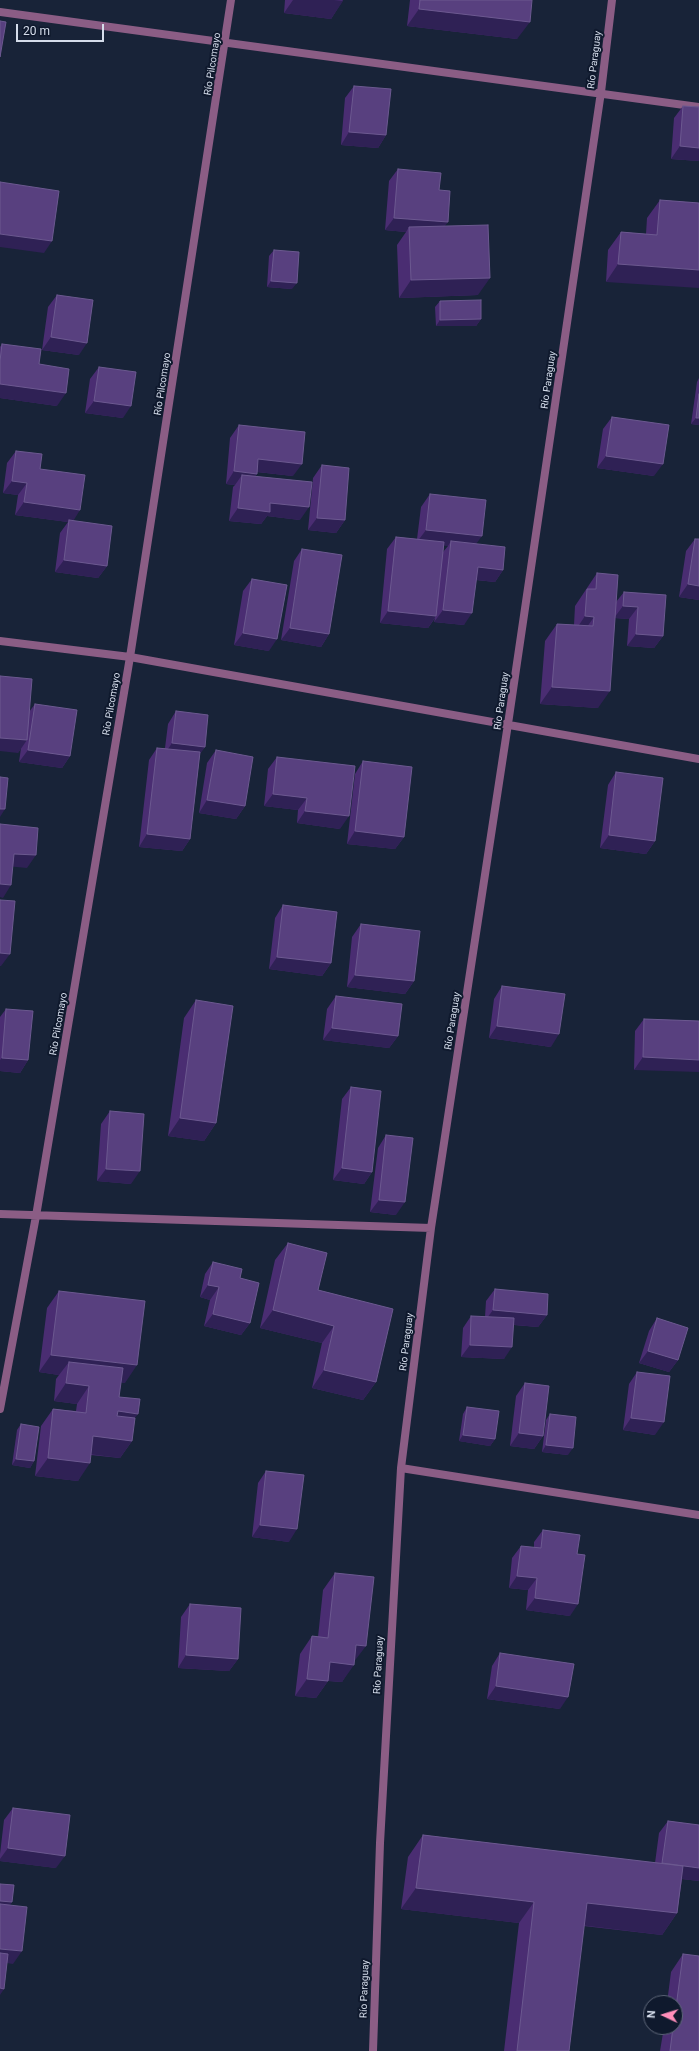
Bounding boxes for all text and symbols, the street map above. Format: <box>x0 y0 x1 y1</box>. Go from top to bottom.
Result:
scale bar <box>18 16 106 42</box>
text: 20 m <box>23 24 50 38</box>
street label: Río Paraguay <box>585 30 605 90</box>
street label: Río Pilcomayo <box>202 32 224 96</box>
street label: Río Paraguay <box>539 350 559 410</box>
street label: Río Pilcomayo <box>152 352 174 416</box>
street label: Río Paraguay <box>492 671 512 731</box>
street label: Río Pilcomayo <box>101 672 123 736</box>
street label: Río Paraguay <box>443 991 463 1051</box>
street label: Río Pilcomayo <box>48 992 70 1056</box>
street label: Río Paraguay <box>397 1312 417 1372</box>
street label: Río Paraguay <box>371 1636 387 1694</box>
street label: Río Paraguay <box>358 1960 372 2018</box>
north arrow <box>643 1995 683 2035</box>
text: N <box>645 2010 658 2019</box>

